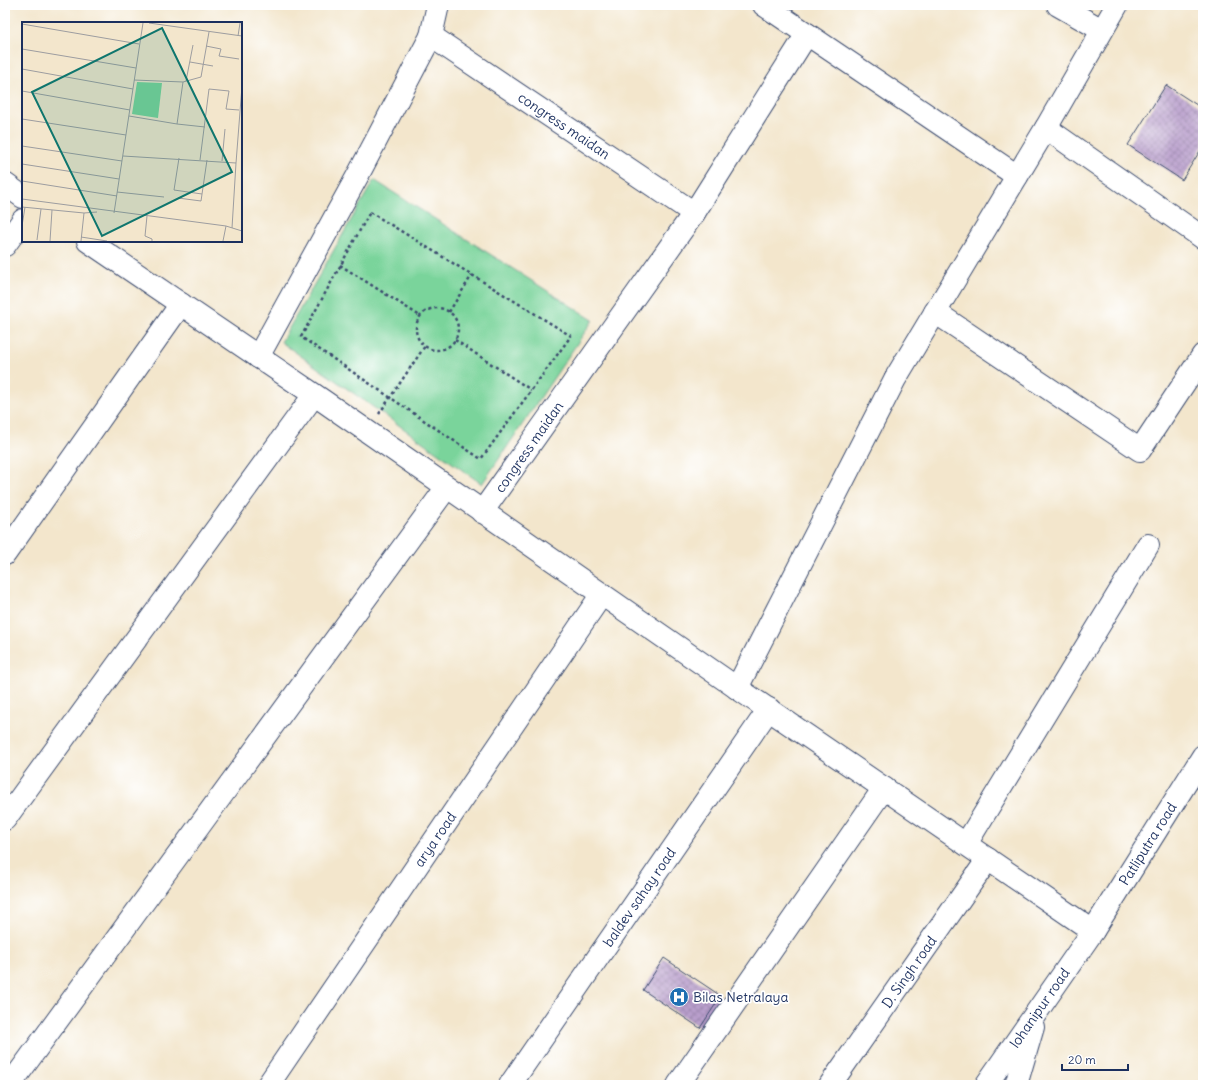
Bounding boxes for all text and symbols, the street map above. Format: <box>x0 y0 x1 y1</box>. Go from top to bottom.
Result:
inset map <box>22 22 242 242</box>
street label: congress maidan <box>514 88 614 163</box>
street label: congress maidan <box>491 398 567 496</box>
street label: Patliputra road <box>1115 799 1181 889</box>
street label: arya road <box>410 808 460 870</box>
street label: baldev sahay road <box>599 844 680 950</box>
street label: D. Singh road <box>878 932 940 1011</box>
street label: lohanipur road <box>1006 964 1074 1051</box>
hospital icon: Bilas Netralaya <box>668 986 690 1008</box>
place label: Bilas Netralaya <box>693 988 789 1006</box>
scale bar <box>1062 1046 1128 1072</box>
text: 20 m <box>1068 1052 1096 1067</box>

